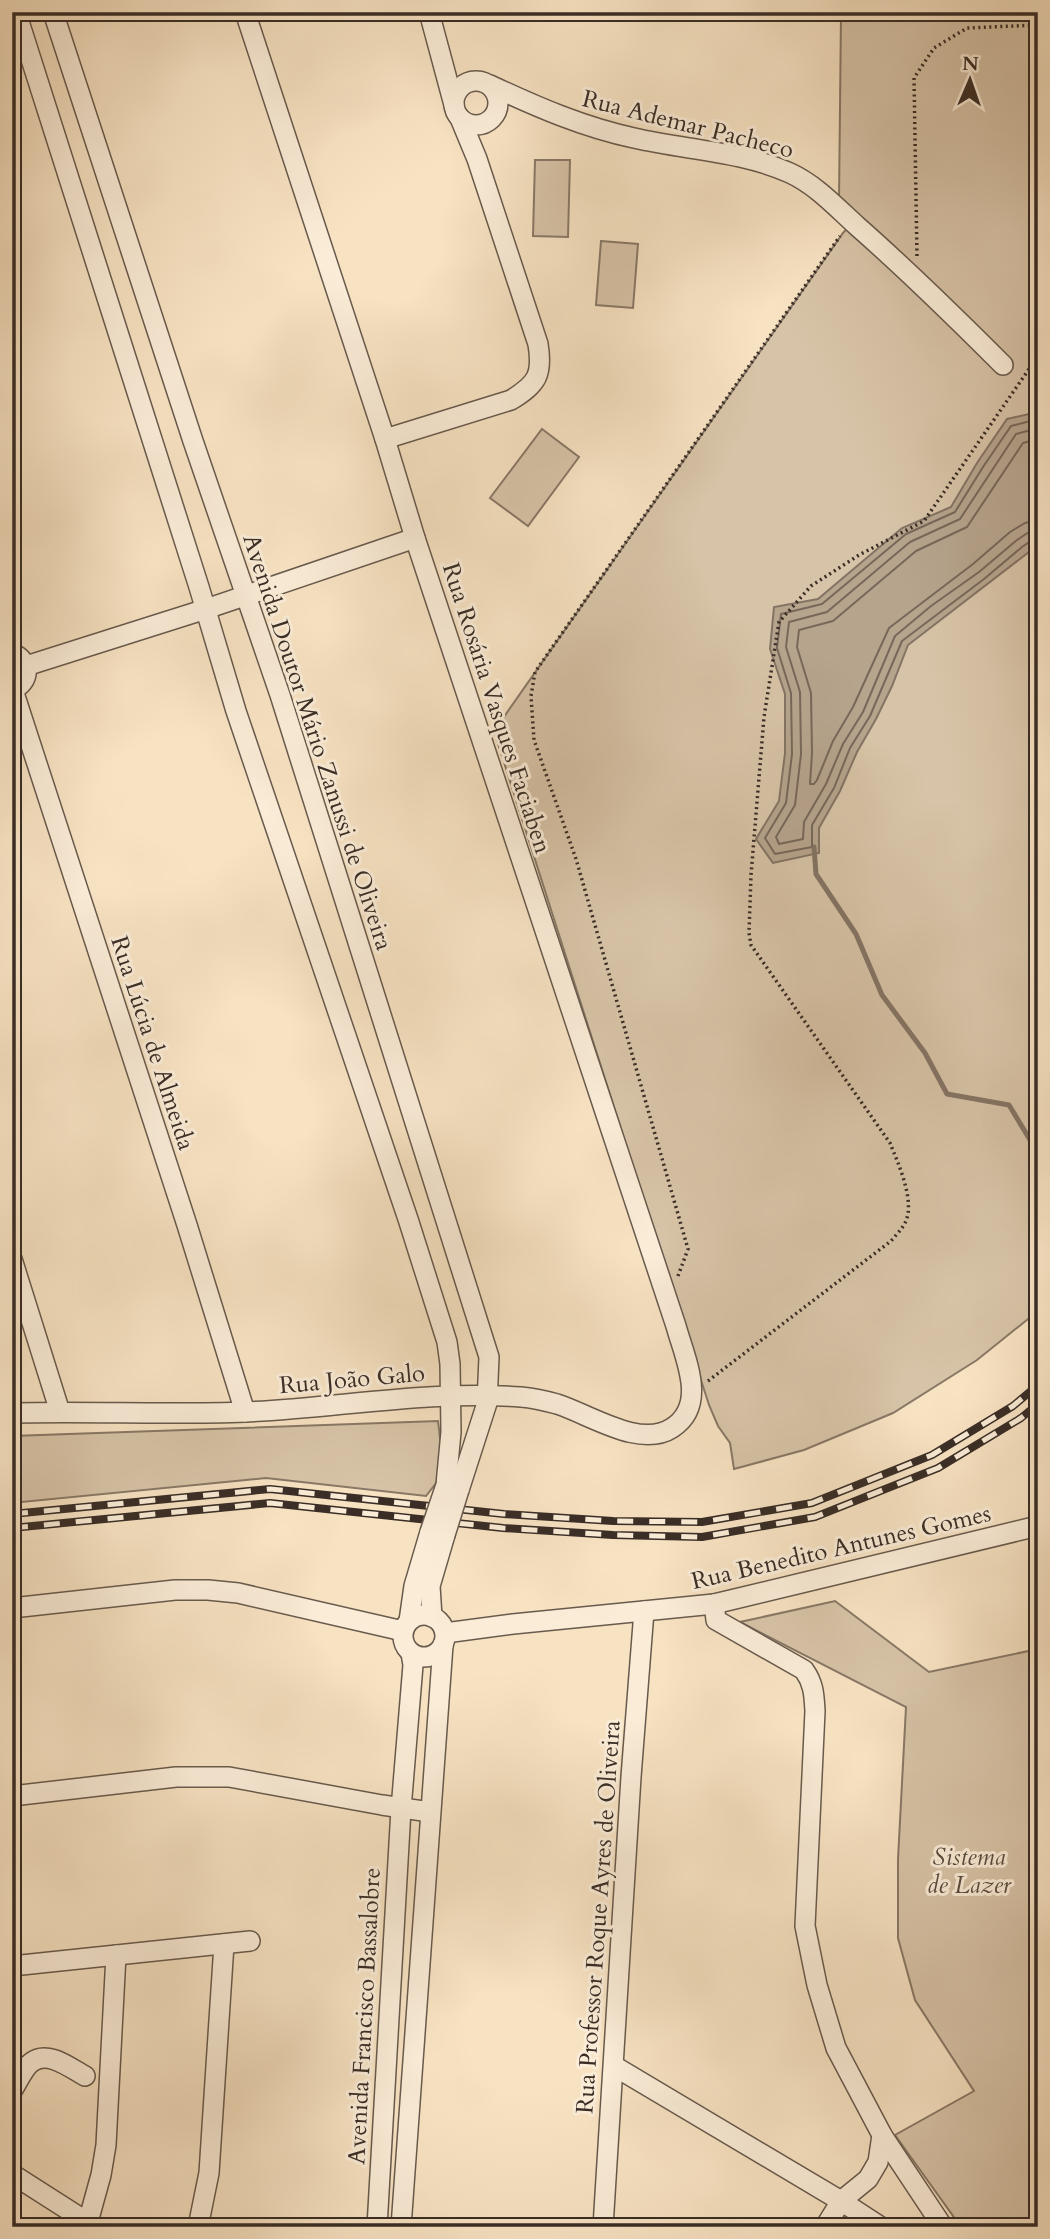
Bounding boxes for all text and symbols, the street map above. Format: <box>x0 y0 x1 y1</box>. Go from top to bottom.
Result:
north arrow <box>934 46 1004 116</box>
text: N <box>962 51 980 77</box>
street label: Rua Ademar Pacheco <box>579 82 797 167</box>
street label: Avenida Doutor Mário Zanussi de Oliveira <box>235 530 401 955</box>
street label: Rua Rosária Vasques Faciaben <box>434 559 559 858</box>
street label: Rua Lúcia de Almeida <box>102 932 203 1155</box>
street label: Rua João Galo <box>278 1357 426 1402</box>
street label: Rua Benedito Antunes Gomes <box>688 1497 994 1598</box>
street label: Rua Professor Roque Ayres de Oliveira <box>568 1719 629 2115</box>
park label: Sistema de Lazer <box>927 1841 1012 1902</box>
street label: Avenida Francisco Bassalobre <box>340 1867 389 2165</box>

